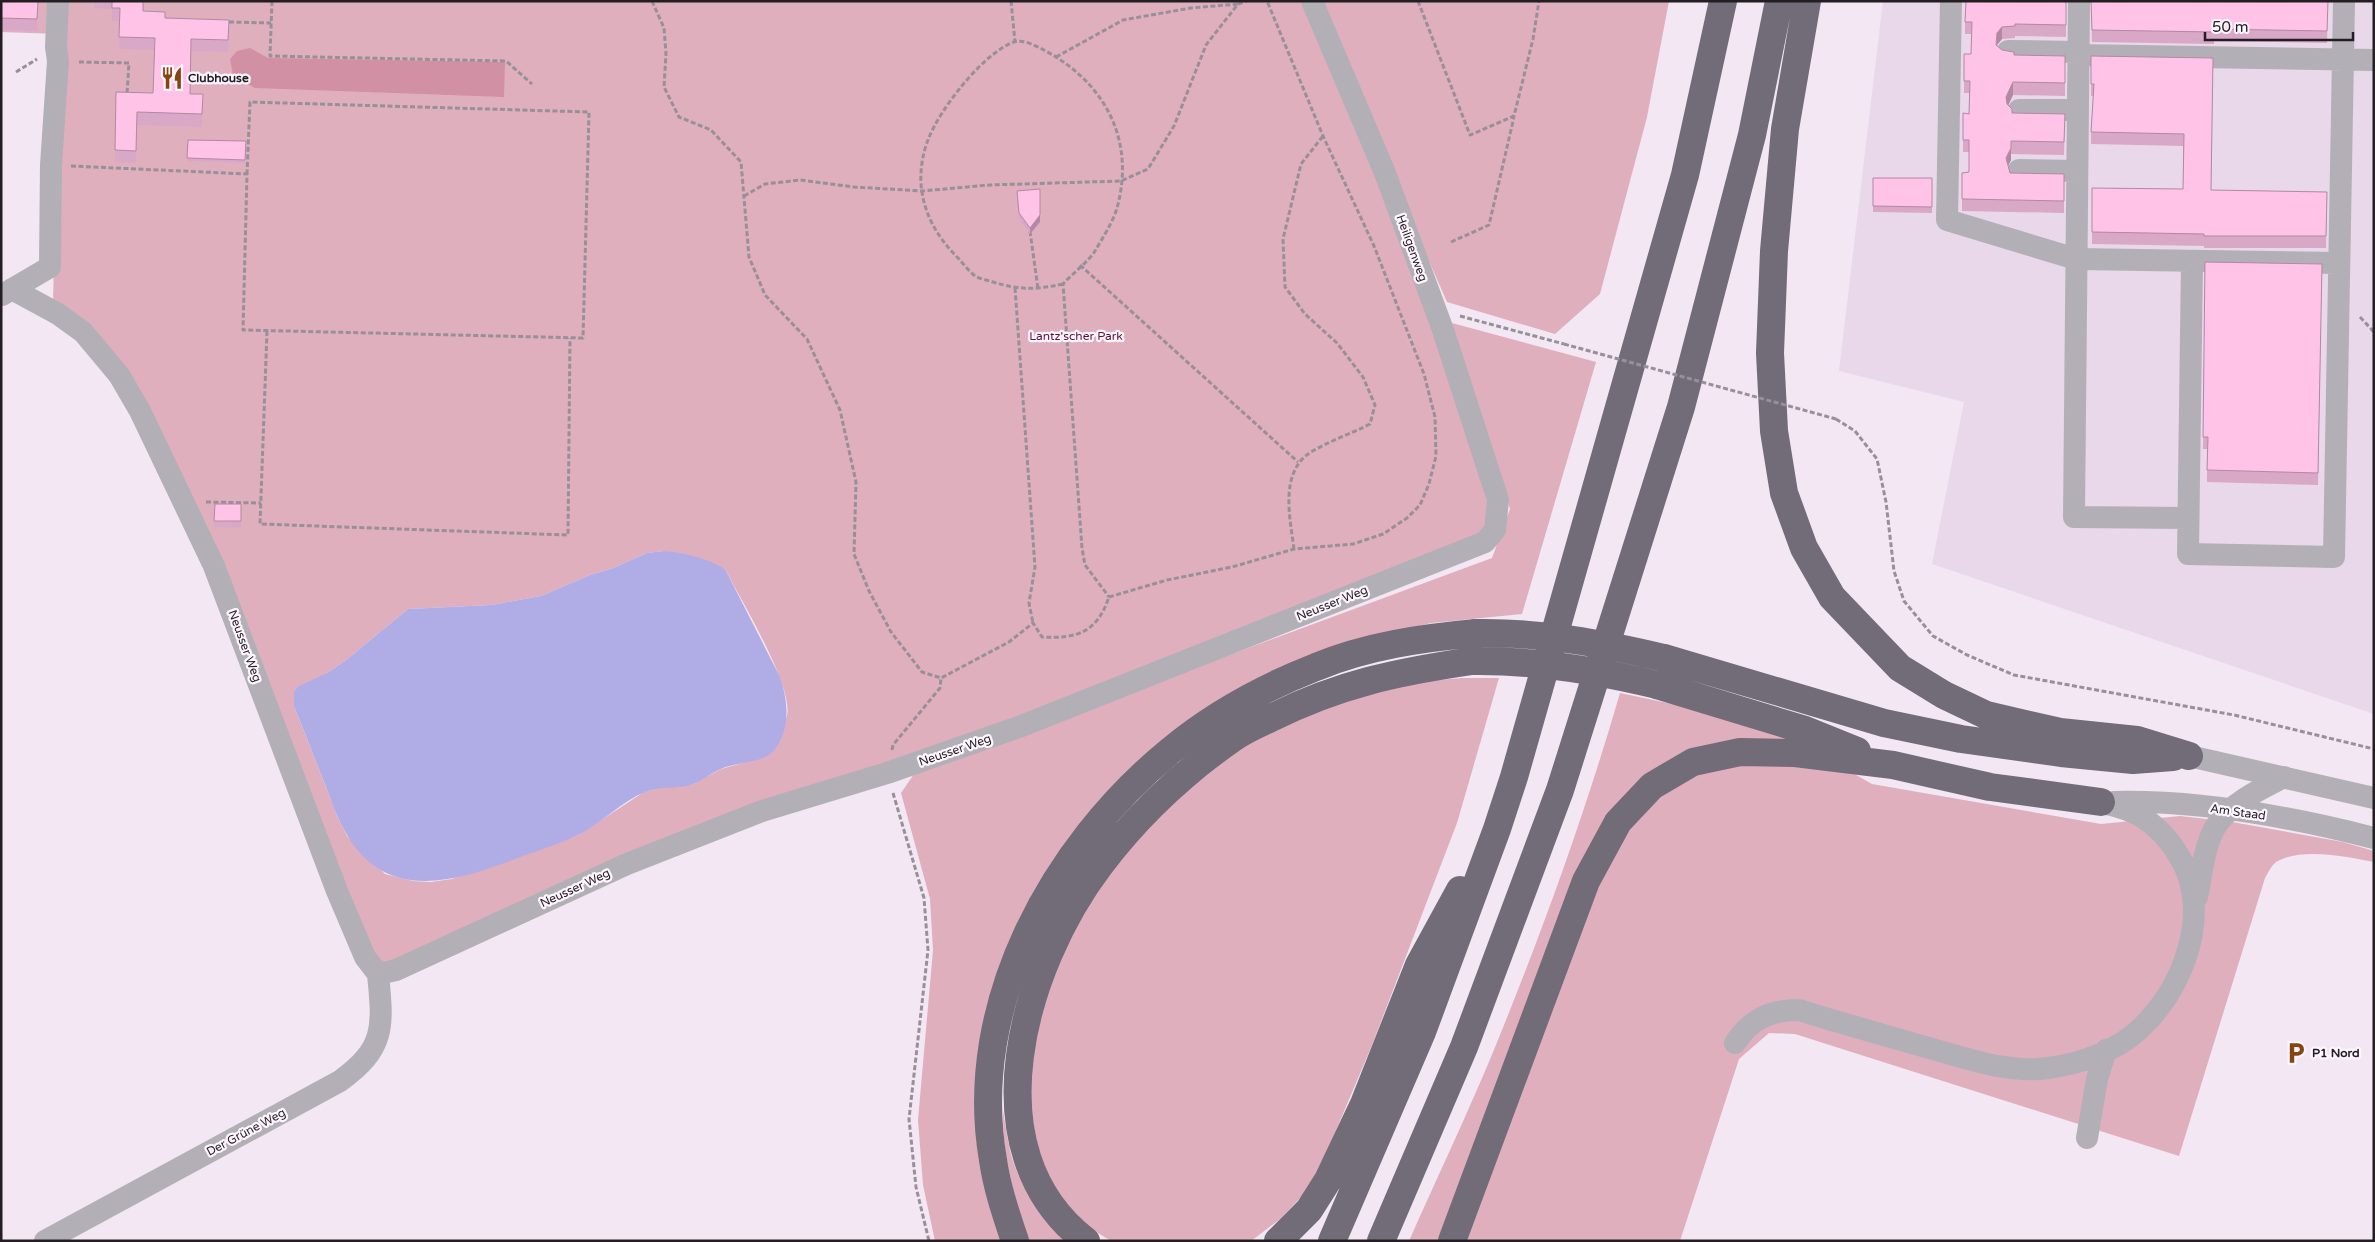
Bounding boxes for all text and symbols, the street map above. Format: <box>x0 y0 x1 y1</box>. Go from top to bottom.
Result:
scale bar <box>2205 10 2352 42</box>
text: 50 m <box>2212 18 2249 36</box>
restaurant icon: Clubhouse <box>159 65 185 91</box>
place label: Clubhouse <box>188 71 249 85</box>
street label: Heiligenweg <box>1393 213 1431 283</box>
park label: Lantz'scher Park <box>1029 329 1123 343</box>
street label: Neusser Weg <box>1294 582 1370 624</box>
street label: Neusser Weg <box>226 608 264 684</box>
street label: Neusser Weg <box>917 731 993 769</box>
street label: Am Staad <box>2209 801 2267 823</box>
street label: Neusser Weg <box>538 866 612 910</box>
parking icon: P1 Nord <box>2283 1040 2309 1066</box>
place label: P1 Nord <box>2312 1046 2359 1060</box>
street label: Der Grüne Weg <box>204 1105 288 1159</box>

